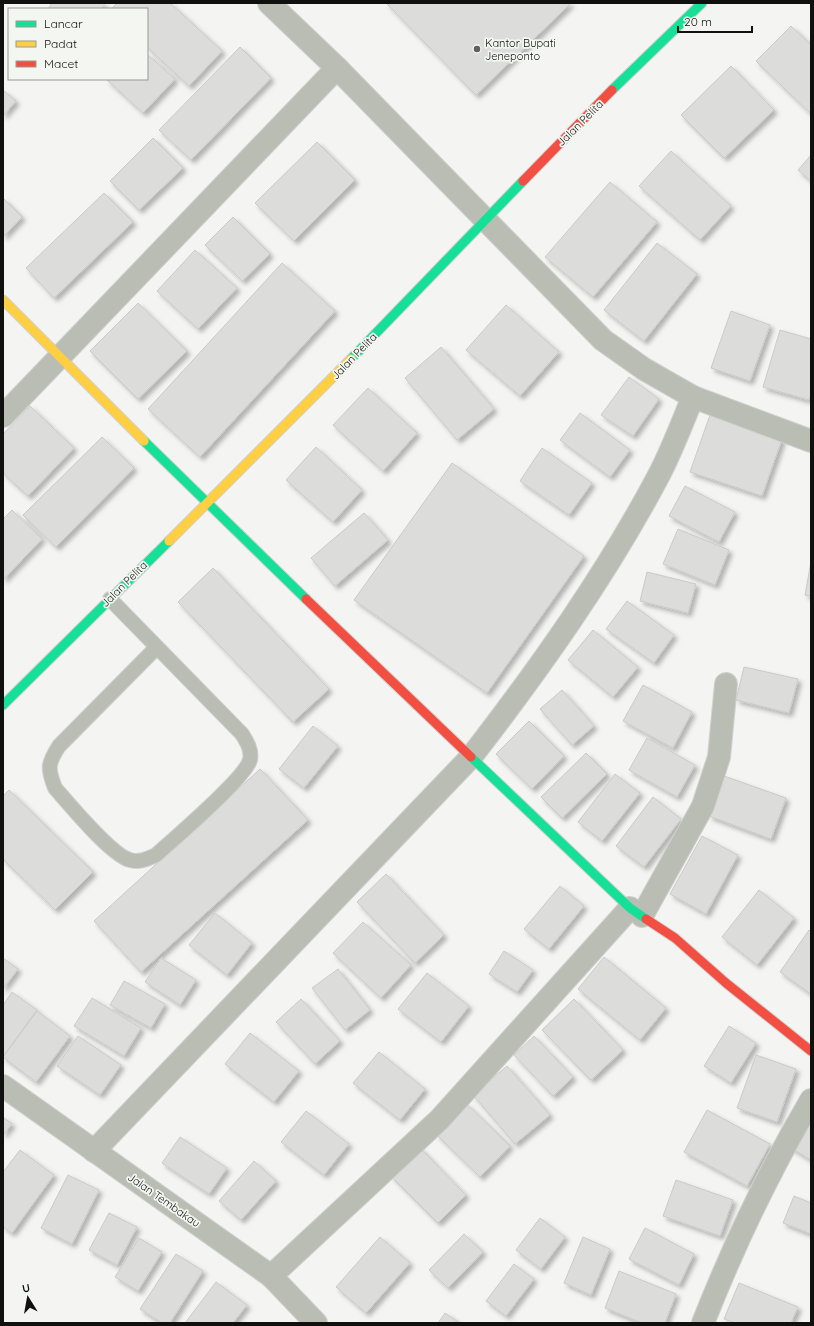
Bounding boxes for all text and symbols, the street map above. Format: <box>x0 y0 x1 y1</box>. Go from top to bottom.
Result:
legend <box>8 8 148 80</box>
scale bar <box>678 8 752 34</box>
text: 20 m <box>684 14 712 29</box>
text: Lancar <box>44 16 83 31</box>
text: Padat <box>44 36 77 51</box>
place label: Kantor Bupati Jeneponto <box>485 36 556 63</box>
marker: Kantor Bupati Jeneponto <box>472 44 482 54</box>
text: Macet <box>44 56 78 71</box>
street label: Jalan Pelita <box>554 97 606 149</box>
street label: Jalan Pelita <box>328 330 380 382</box>
street label: Jalan Pelita <box>98 558 150 610</box>
street label: Jalan Tembakau <box>125 1170 203 1230</box>
north arrow <box>8 1278 48 1318</box>
text: U <box>21 1281 31 1296</box>

